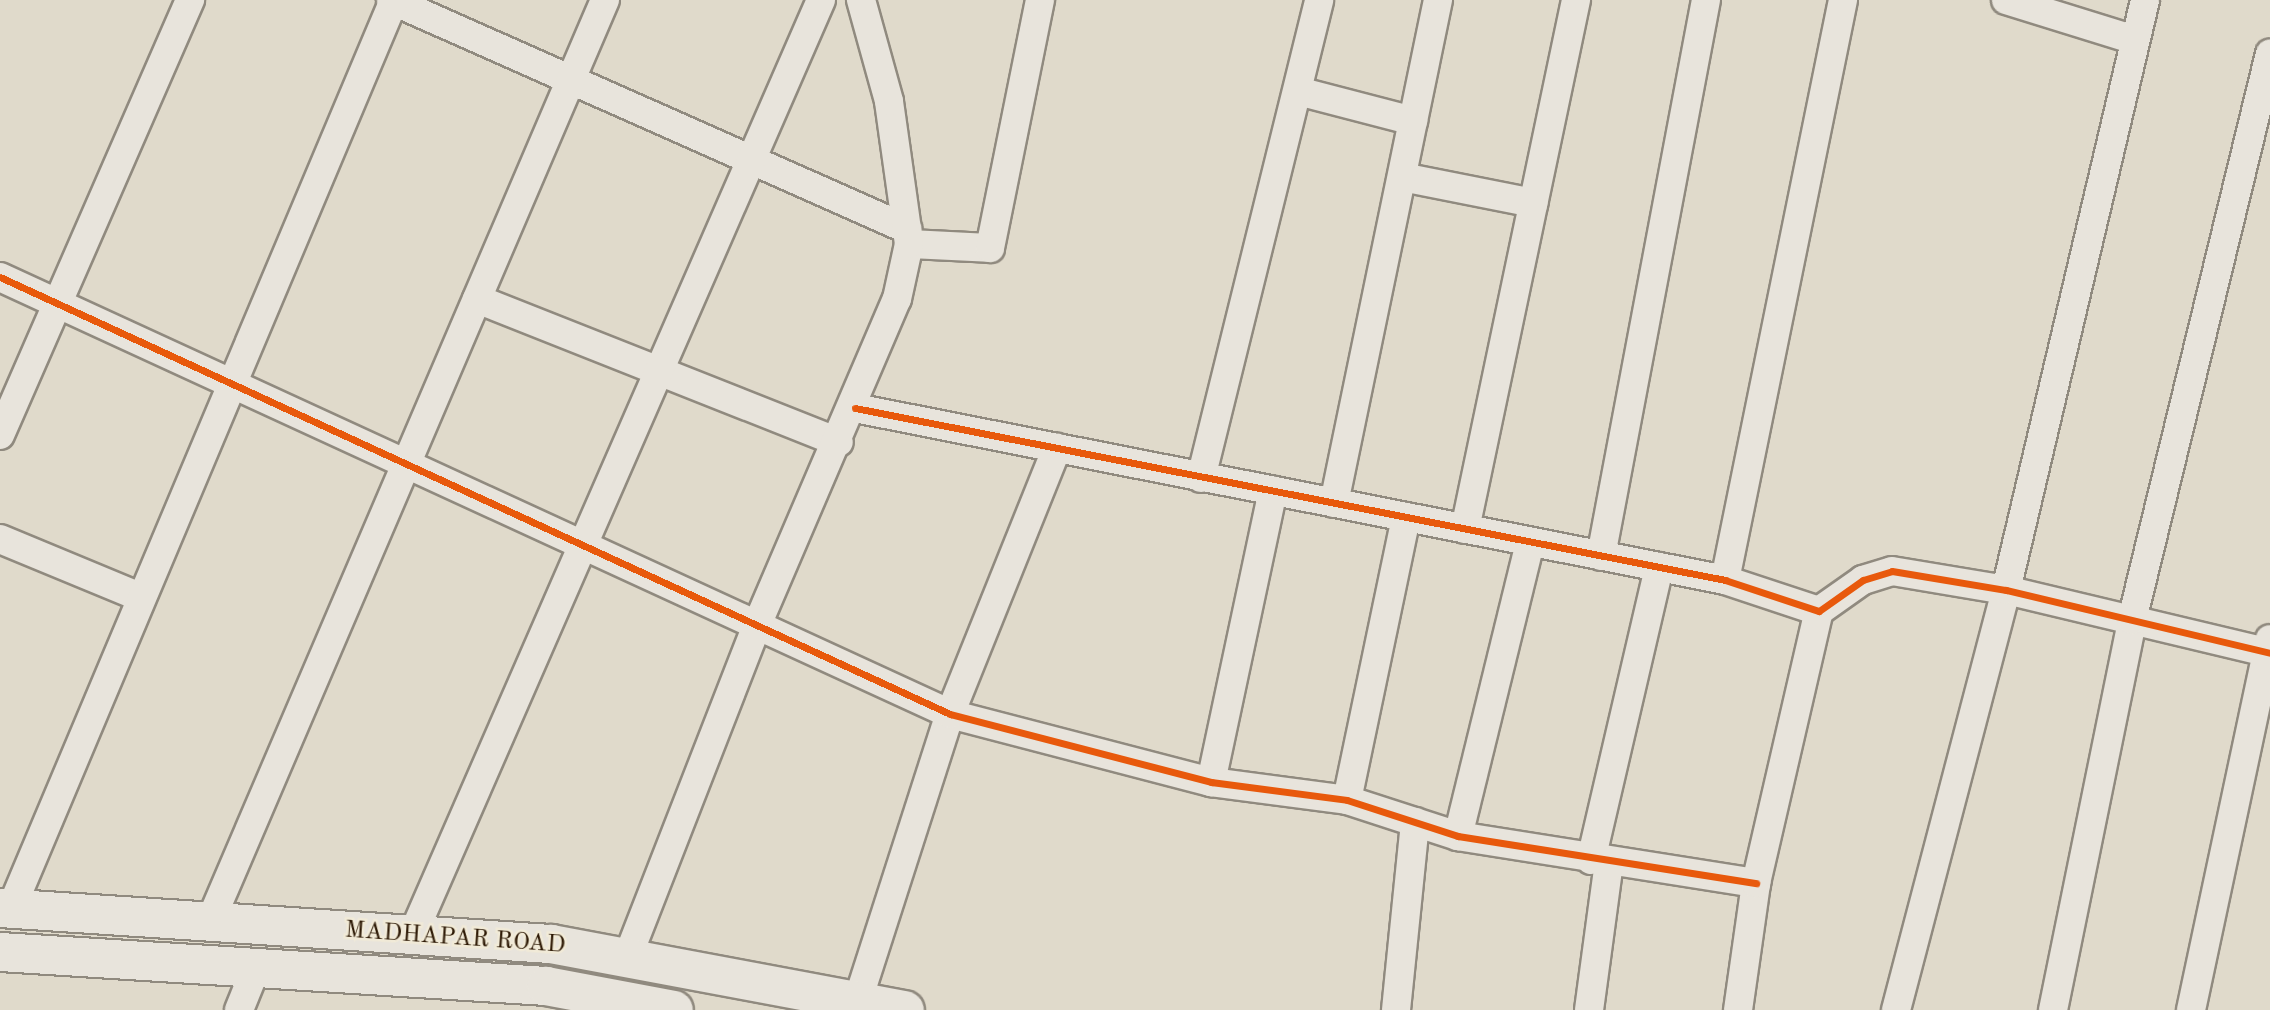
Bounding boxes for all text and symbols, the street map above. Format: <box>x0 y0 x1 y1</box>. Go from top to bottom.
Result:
street label: MADHAPAR ROAD <box>344 917 566 961</box>

